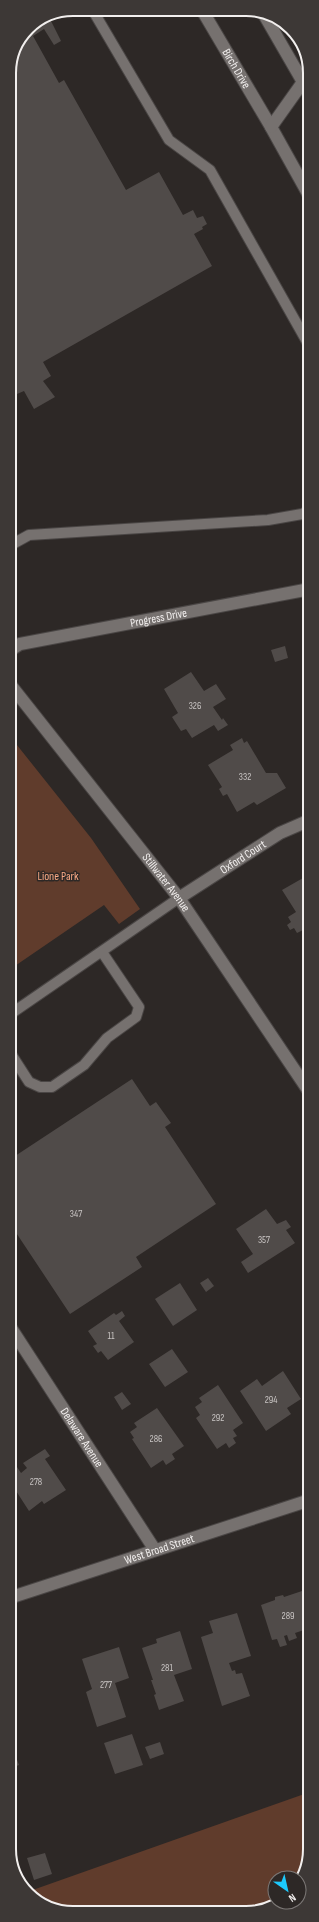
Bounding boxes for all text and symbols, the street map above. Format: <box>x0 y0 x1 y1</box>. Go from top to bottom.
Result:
street label: Birch Drive <box>219 46 254 91</box>
street label: Progress Drive <box>129 605 188 630</box>
house number: 326 <box>189 700 201 712</box>
house number: 332 <box>239 771 251 783</box>
street label: Oxford Court <box>217 836 269 877</box>
street label: Stillwater Avenue <box>139 850 194 915</box>
park label: Lione Park <box>37 869 79 884</box>
house number: 347 <box>70 1208 82 1220</box>
house number: 357 <box>258 1234 270 1246</box>
house number: 11 <box>108 1330 115 1342</box>
house number: 294 <box>265 1394 277 1406</box>
street label: Delaware Avenue <box>57 1405 107 1470</box>
house number: 292 <box>212 1412 224 1424</box>
house number: 286 <box>150 1433 162 1445</box>
house number: 278 <box>30 1476 42 1488</box>
street label: West Broad Street <box>122 1531 197 1567</box>
house number: 289 <box>282 1610 294 1622</box>
house number: 281 <box>161 1662 173 1674</box>
house number: 277 <box>100 1679 112 1691</box>
north arrow <box>267 1870 307 1910</box>
text: N <box>286 1891 298 1905</box>

